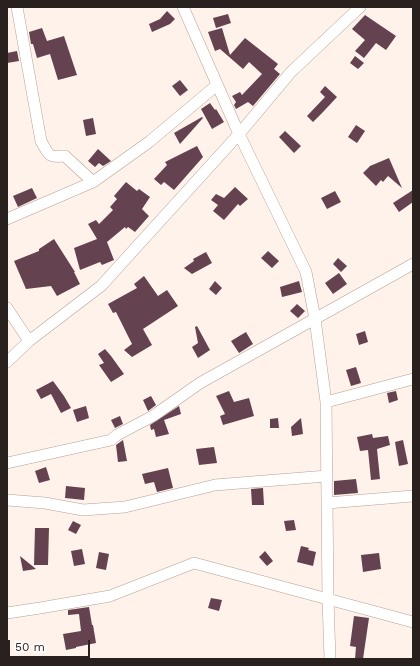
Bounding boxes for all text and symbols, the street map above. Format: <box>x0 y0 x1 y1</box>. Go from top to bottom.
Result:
scale bar <box>10 632 92 658</box>
text: 50 m <box>15 640 45 654</box>

